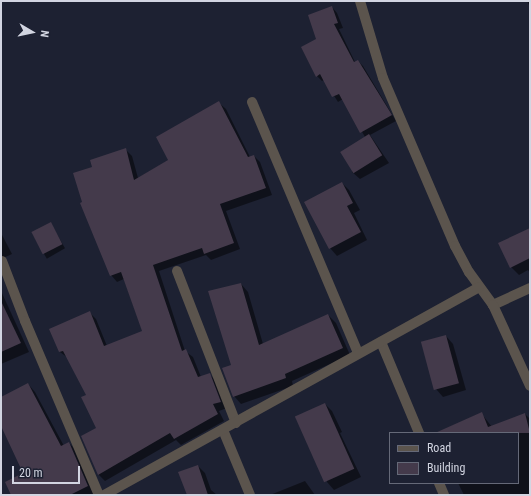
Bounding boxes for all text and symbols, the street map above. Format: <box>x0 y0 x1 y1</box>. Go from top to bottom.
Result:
north arrow <box>12 12 52 52</box>
text: N <box>37 30 51 38</box>
legend <box>389 432 519 484</box>
text: Road <box>427 441 451 455</box>
scale bar <box>14 458 82 484</box>
text: Building <box>427 461 465 475</box>
text: 20 m <box>19 466 43 480</box>

